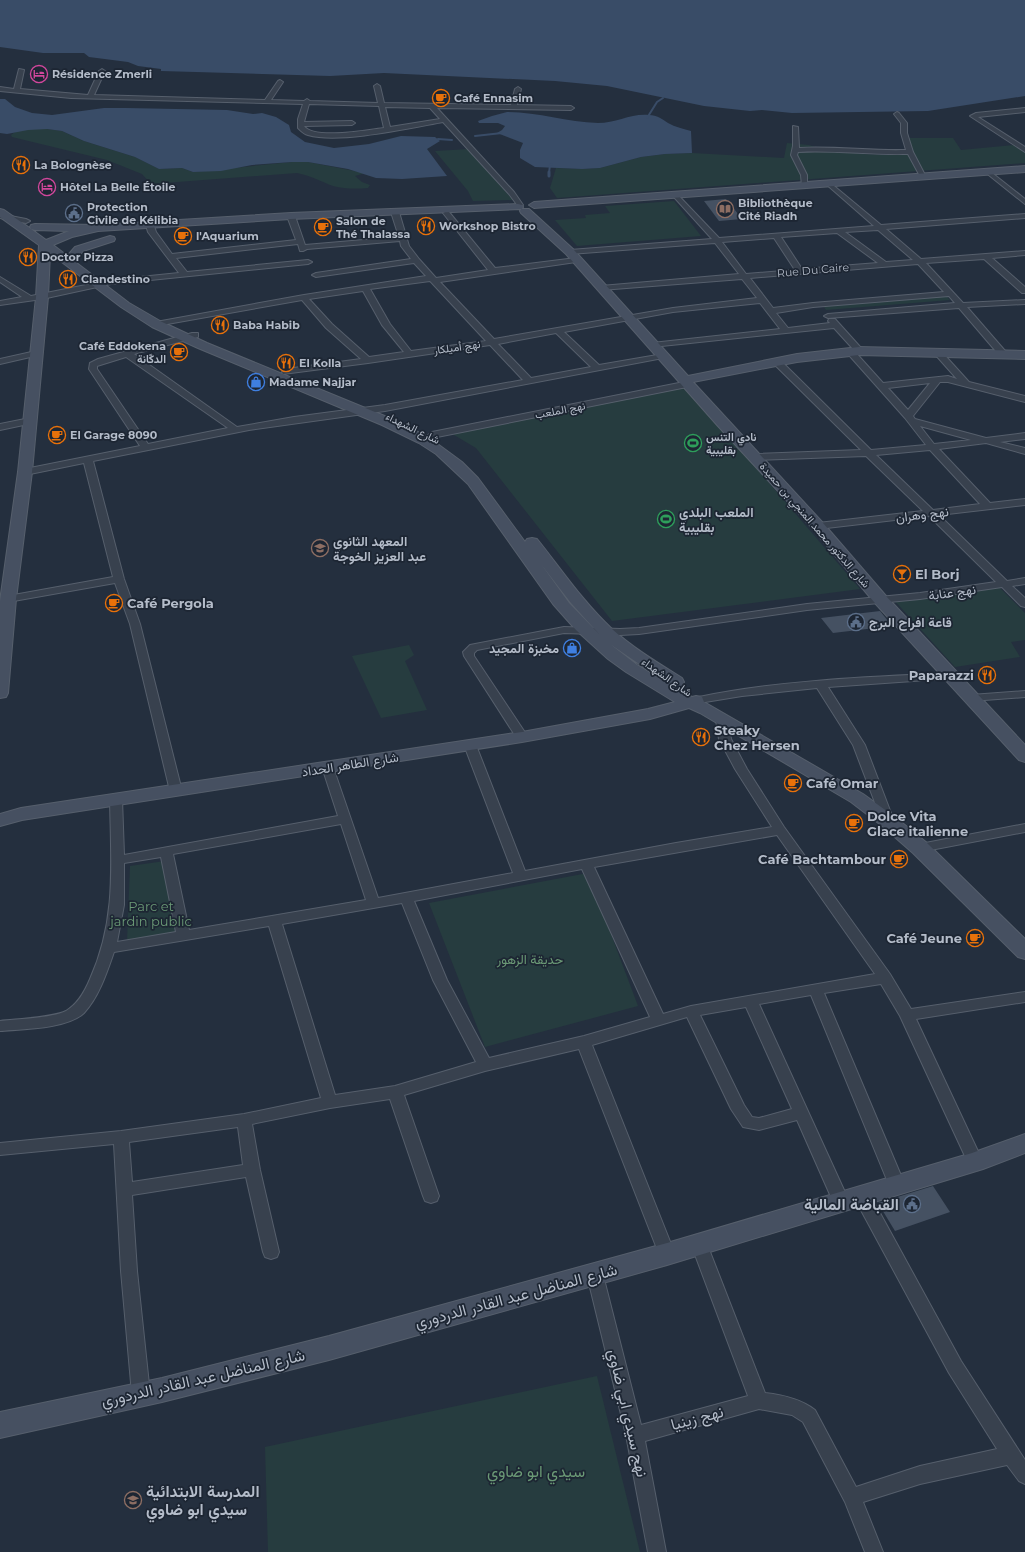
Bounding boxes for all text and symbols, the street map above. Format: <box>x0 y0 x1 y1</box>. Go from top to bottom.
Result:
hotel icon: Résidence Zmerli <box>29 64 49 84</box>
place label: Résidence Zmerli <box>52 67 152 81</box>
cafe icon: Café Ennasim <box>431 88 451 108</box>
place label: Café Ennasim <box>454 91 533 105</box>
restaurant icon: La Bolognèse <box>11 155 31 175</box>
place label: La Bolognèse <box>34 158 112 172</box>
hotel icon: Hôtel La Belle Étoile <box>37 177 57 197</box>
place label: Hôtel La Belle Étoile <box>60 180 175 194</box>
place label: Bibliothèque Cité Riadh <box>738 196 813 223</box>
library icon: Bibliothèque Cité Riadh <box>715 199 735 219</box>
place label: Protection Civile de Kélibia <box>87 200 179 227</box>
public building icon: Protection Civile de Kélibia <box>64 203 84 223</box>
place label: Salon de Thé Thalassa <box>336 214 410 241</box>
restaurant icon: Workshop Bistro <box>416 216 436 236</box>
cafe icon: Salon de Thé Thalassa <box>313 217 333 237</box>
place label: Workshop Bistro <box>439 219 536 233</box>
cafe icon: l'Aquarium <box>173 226 193 246</box>
place label: l'Aquarium <box>196 229 259 243</box>
restaurant icon: Doctor Pizza <box>18 247 38 267</box>
place label: Doctor Pizza <box>41 250 114 264</box>
street label: Rue Du Caire <box>776 260 850 280</box>
restaurant icon: Clandestino <box>58 269 78 289</box>
place label: Clandestino <box>81 272 150 286</box>
restaurant icon: Baba Habib <box>210 315 230 335</box>
place label: Baba Habib <box>233 318 300 332</box>
street label: نهج أميلكار <box>432 337 482 358</box>
place label: Café Eddokena الدكّانة <box>79 339 166 366</box>
cafe icon: Café Eddokena الدكّانة <box>169 342 189 362</box>
restaurant icon: El Kolla <box>276 353 296 373</box>
place label: El Kolla <box>299 356 342 370</box>
shop icon: Madame Najjar <box>246 372 266 392</box>
place label: Madame Najjar <box>269 375 357 389</box>
street label: نهج الملعب <box>534 398 587 423</box>
street label: شارع الشهداء <box>383 409 443 448</box>
cafe icon: El Garage 8090 <box>47 425 67 445</box>
place label: El Garage 8090 <box>70 428 158 442</box>
place label: نادي التنس بقليبية <box>706 430 757 457</box>
sports icon: نادي التنس بقليبية <box>683 433 703 453</box>
street label: شارع الدكتور محمد المنجي بن حميدة <box>755 460 873 593</box>
street label: نهج وهران <box>895 503 950 527</box>
place label: الملعب البلدي بقليبية <box>679 504 754 535</box>
sports icon: الملعب البلدي بقليبية <box>656 509 676 529</box>
place label: المعهد الثانوي عبد العزيز الخوجة <box>333 533 426 565</box>
school or university icon: المعهد الثانوي عبد العزيز الخوجة <box>310 538 330 558</box>
bar icon: El Borj <box>892 564 912 584</box>
place label: El Borj <box>915 566 959 582</box>
street label: نهج عنابة <box>927 581 977 605</box>
cafe icon: Café Pergola <box>104 593 124 613</box>
place label: Café Pergola <box>127 595 214 611</box>
public building icon: قاعة افراح البرج <box>846 612 866 632</box>
place label: قاعة افراح البرج <box>869 614 952 631</box>
shop icon: مخبزة المجيد <box>562 638 582 658</box>
place label: مخبزة المجيد <box>489 640 559 657</box>
street label: شارع الشهداء <box>639 655 695 700</box>
restaurant icon: Paparazzi <box>977 665 997 685</box>
place label: Paparazzi <box>909 667 974 683</box>
place label: Steaky Chez Hersen <box>714 722 800 753</box>
restaurant icon: Steaky Chez Hersen <box>691 727 711 747</box>
street label: شارع الطاهر الحداد <box>300 748 400 782</box>
cafe icon: Café Omar <box>783 773 803 793</box>
place label: Café Omar <box>806 775 879 791</box>
place label: Dolce Vita Glace italienne <box>867 808 968 839</box>
cafe icon: Dolce Vita Glace italienne <box>844 813 864 833</box>
cafe icon: Café Bachtambour <box>889 849 909 869</box>
place label: Café Bachtambour <box>758 851 886 867</box>
park label: Parc et jardin public <box>108 898 192 929</box>
cafe icon: Café Jeune <box>965 928 985 948</box>
place label: Café Jeune <box>886 930 962 946</box>
park label: حديقة الزهور <box>496 951 563 968</box>
public building icon: القباضة المالية <box>902 1194 922 1214</box>
place label: القباضة المالية <box>804 1195 899 1214</box>
street label: شارع المناضل عبد القادر الدردوري <box>413 1260 620 1336</box>
street label: شارع المناضل عبد القادر الدردوري <box>99 1345 308 1415</box>
street label: نهج سيدي ابي ضاوي <box>600 1347 652 1480</box>
street label: نهج زينيا <box>669 1402 726 1436</box>
park label: سيدي ابو ضاوي <box>487 1462 585 1485</box>
place label: المدرسة الابتدائية سيدي ابو ضاوي <box>146 1482 260 1523</box>
school or university icon: المدرسة الابتدائية سيدي ابو ضاوي <box>123 1490 143 1510</box>

